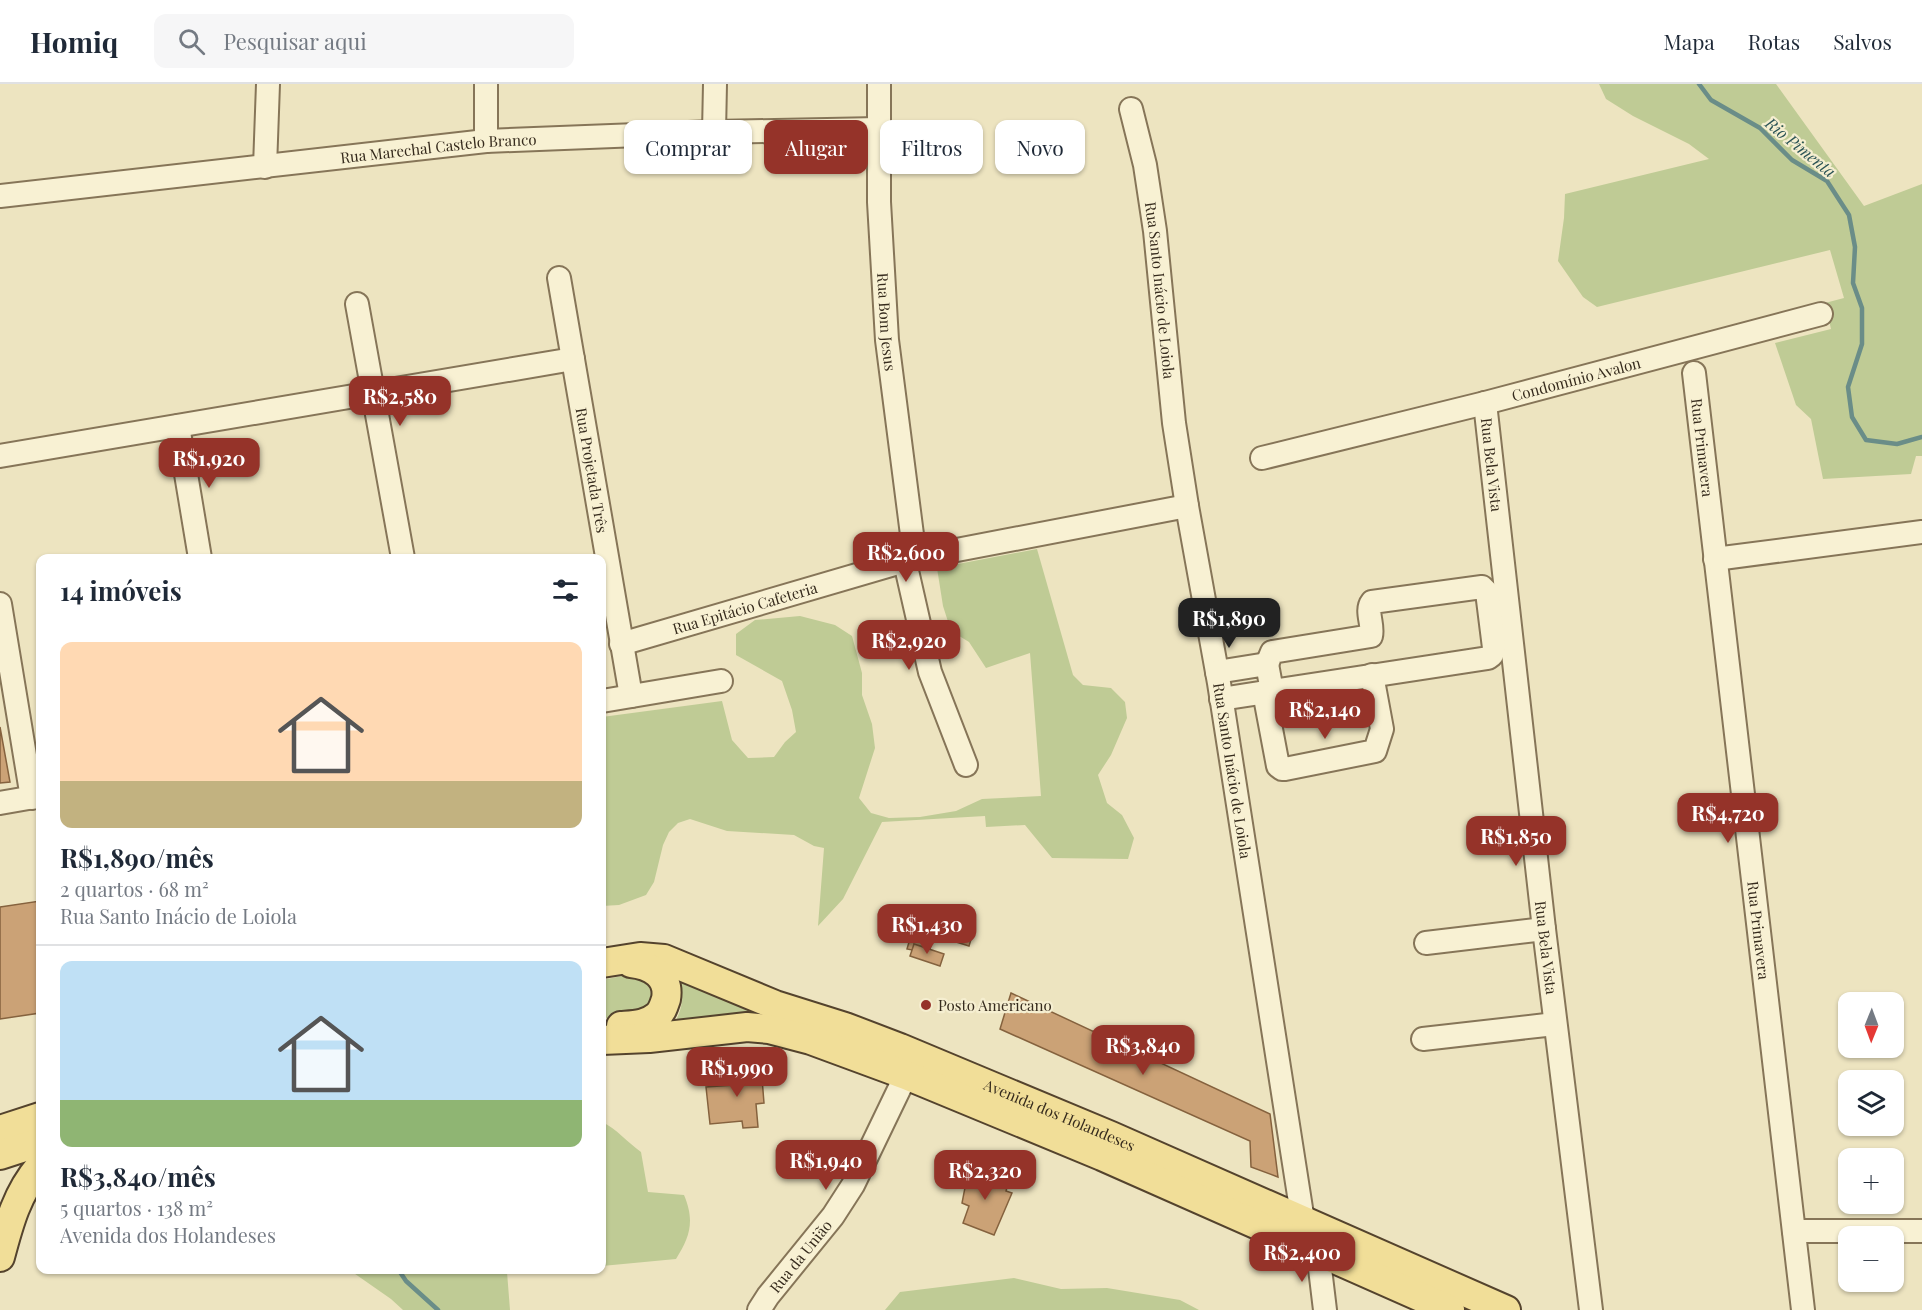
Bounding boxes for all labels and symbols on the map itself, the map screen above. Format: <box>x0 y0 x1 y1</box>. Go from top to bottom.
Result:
water label: Rio Pimenta <box>1761 112 1840 182</box>
street label: Rua Marechal Castelo Branco <box>339 129 537 167</box>
street label: Rua Santo Inácio de Loiola <box>1141 200 1180 380</box>
street label: Rua Bom Jesus <box>873 272 901 372</box>
street label: Condomínio Avalon <box>1510 352 1643 405</box>
pin: R$2,580 <box>345 376 455 427</box>
street label: Rua Primavera <box>1687 397 1718 498</box>
street label: Rua Projetada Três <box>571 406 613 534</box>
street label: Rua Bela Vista <box>1477 417 1507 513</box>
pin: R$1,920 <box>154 438 264 489</box>
pin: R$2,600 <box>851 532 961 583</box>
street label: Rua Epitácio Cafeteria <box>670 577 820 638</box>
pin: R$1,890 <box>1174 598 1284 649</box>
pin: R$2,920 <box>854 620 964 671</box>
street label: Rua Santo Inácio de Loiola <box>1209 681 1256 861</box>
pin: R$2,140 <box>1270 689 1380 740</box>
pin: R$4,720 <box>1673 793 1783 844</box>
pin: R$1,850 <box>1461 816 1571 867</box>
street label: Rua Primavera <box>1743 880 1775 981</box>
street label: Rua Bela Vista <box>1531 900 1562 996</box>
pin: R$1,430 <box>872 904 982 955</box>
north arrow <box>1838 992 1904 1058</box>
place label: Posto Americano <box>938 995 1052 1015</box>
marker: Posto Americano <box>919 998 933 1012</box>
pin: R$3,840 <box>1088 1025 1198 1076</box>
pin: R$1,990 <box>682 1047 792 1098</box>
street label: Avenida dos Holandeses <box>980 1074 1138 1155</box>
pin: R$1,940 <box>771 1140 881 1191</box>
pin: R$2,320 <box>930 1150 1040 1201</box>
street label: Rua da União <box>765 1216 836 1297</box>
pin: R$2,400 <box>1247 1232 1357 1283</box>

